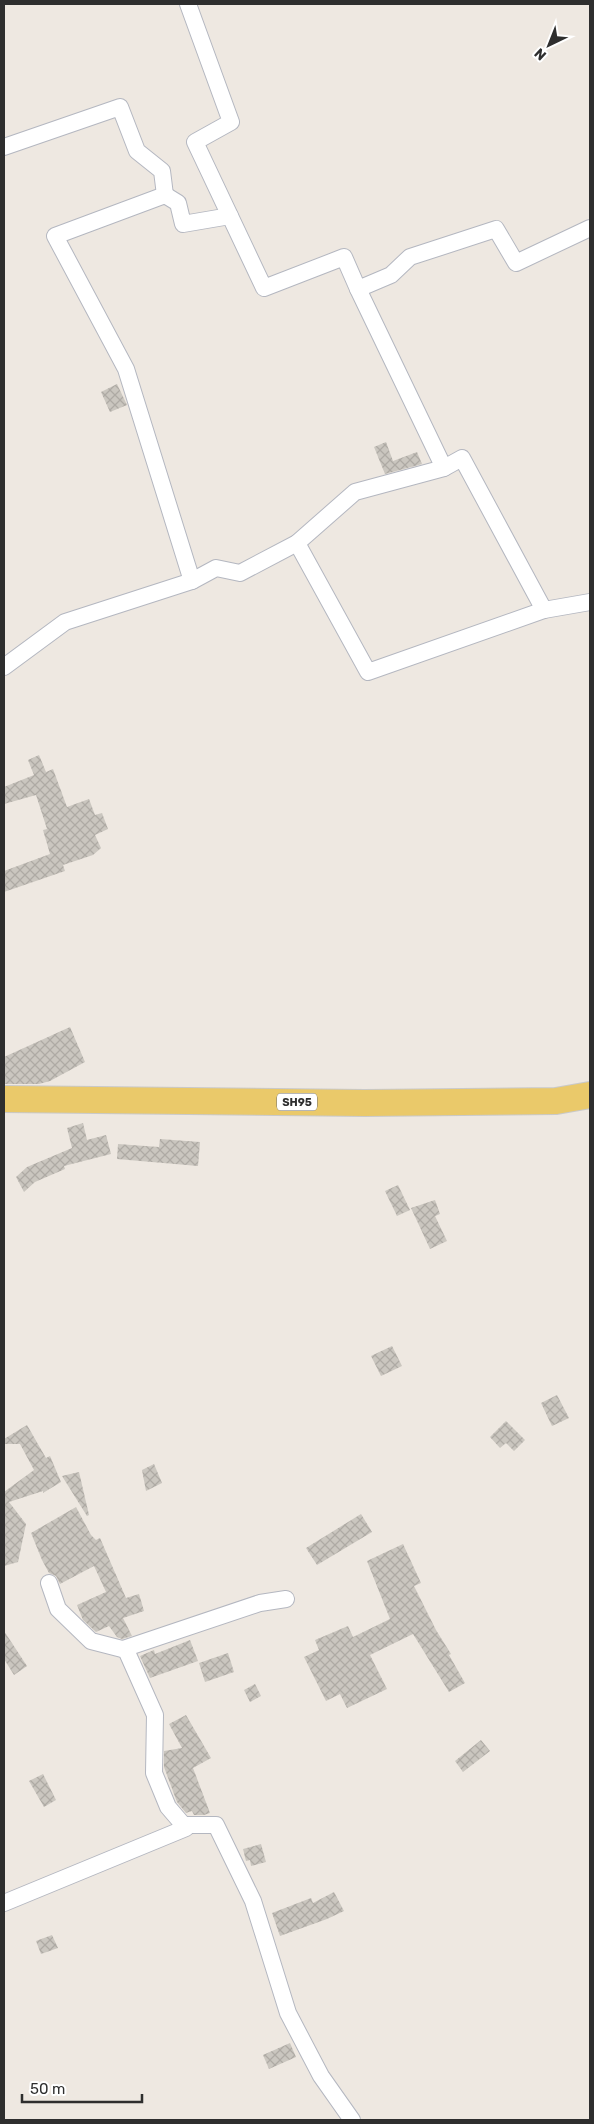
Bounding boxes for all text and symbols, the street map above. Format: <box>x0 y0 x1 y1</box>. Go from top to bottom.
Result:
north arrow <box>524 20 574 70</box>
text: N <box>531 44 550 64</box>
road number: SH95 <box>277 1094 317 1110</box>
scale bar <box>22 2072 142 2104</box>
text: 50 m <box>30 2080 65 2098</box>

